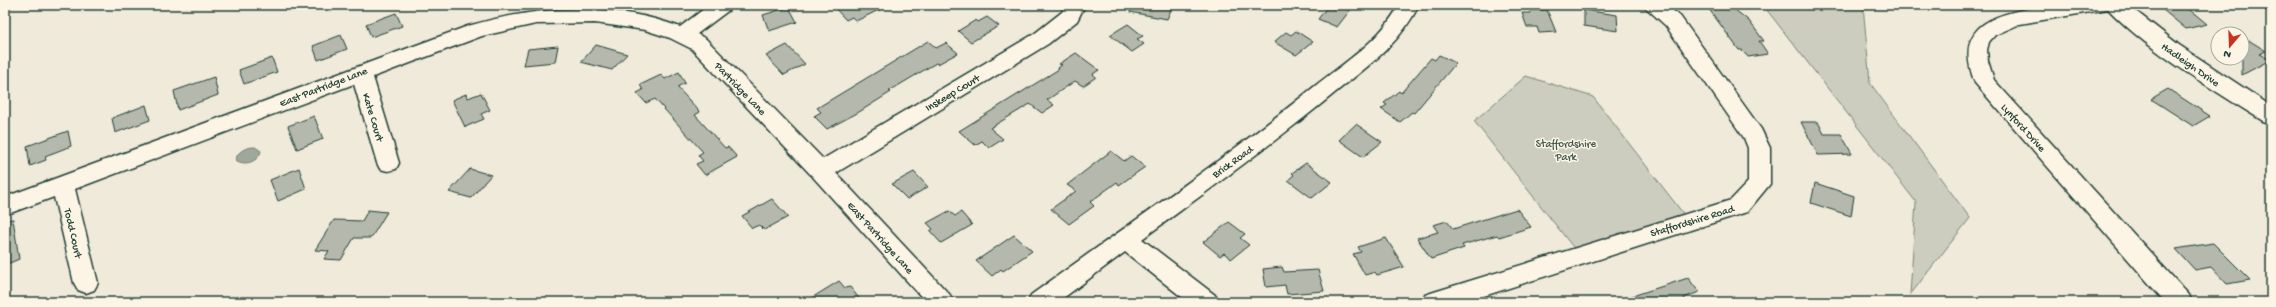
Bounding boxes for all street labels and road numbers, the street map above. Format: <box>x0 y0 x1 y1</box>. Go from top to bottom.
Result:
street label: Hadleigh Drive <box>2159 41 2221 90</box>
street label: Partridge Lane <box>711 60 768 119</box>
street label: East Partridge Lane <box>278 65 370 110</box>
street label: Inskeep Court <box>924 72 984 115</box>
street label: Kate Court <box>359 92 386 145</box>
street label: Lynford Drive <box>1998 101 2048 155</box>
street label: Brick Road <box>1210 143 1257 182</box>
street label: East Partridge Lane <box>844 200 915 277</box>
street label: Staffordshire Road <box>1649 202 1737 240</box>
street label: Todd Court <box>60 206 84 261</box>

